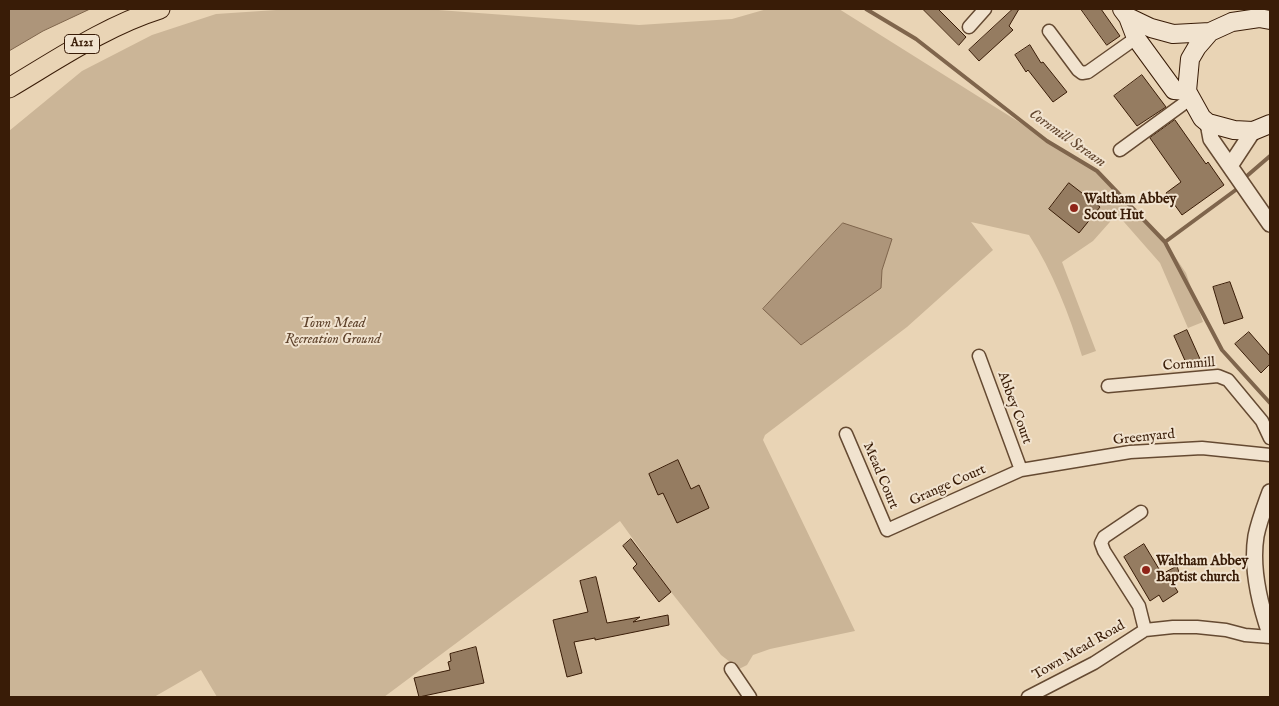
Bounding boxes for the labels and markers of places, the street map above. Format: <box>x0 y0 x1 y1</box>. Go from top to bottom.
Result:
place label: Waltham Abbey Scout Hut <box>1084 192 1176 224</box>
marker: Waltham Abbey Scout Hut <box>1068 202 1080 214</box>
place label: Waltham Abbey Baptist church <box>1156 554 1248 586</box>
marker: Waltham Abbey Baptist church <box>1140 564 1152 576</box>

